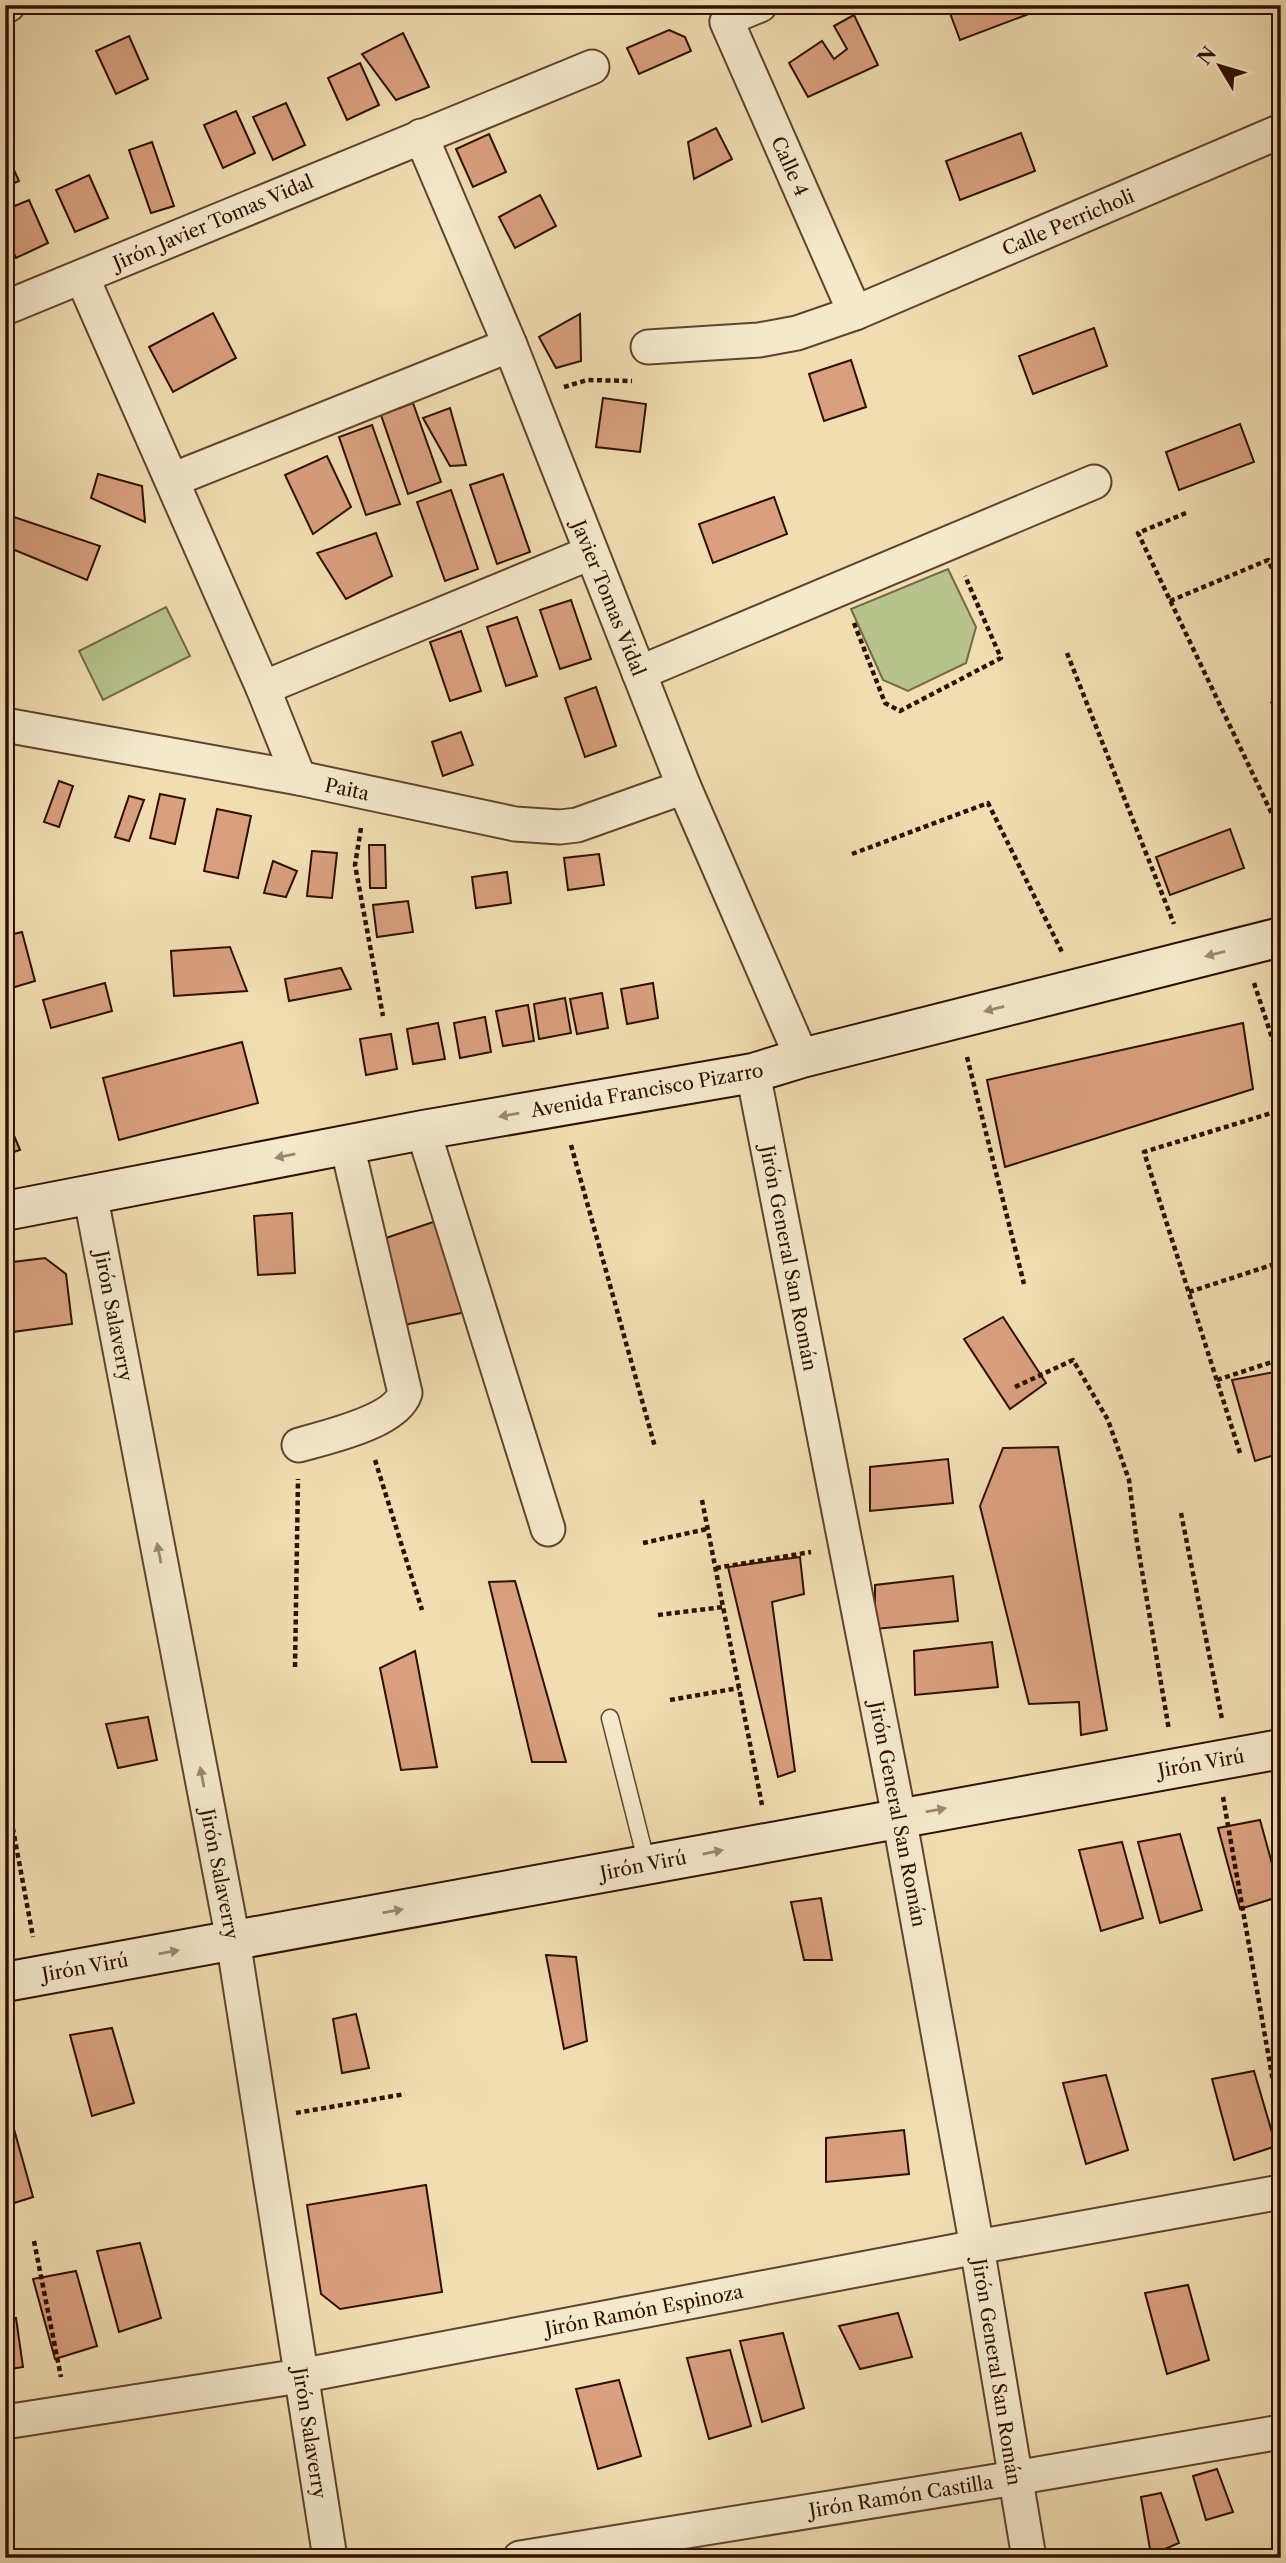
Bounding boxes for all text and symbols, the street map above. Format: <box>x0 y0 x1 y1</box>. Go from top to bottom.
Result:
north arrow <box>1184 32 1254 102</box>
text: N <box>1193 42 1221 69</box>
street label: Calle 4 <box>766 133 813 200</box>
street label: Jirón Javier Tomas Vidal <box>107 170 317 276</box>
street label: Calle Perricholi <box>999 184 1138 261</box>
street label: Javier Tomas Vidal <box>566 514 650 680</box>
street label: Paita <box>323 774 371 805</box>
one-way arrow <box>1204 949 1226 960</box>
one-way arrow <box>983 1004 1005 1015</box>
street label: Avenida Francisco Pizarro <box>528 1059 765 1122</box>
one-way arrow <box>498 1110 520 1121</box>
street label: Jirón General San Román <box>755 1140 822 1373</box>
one-way arrow <box>274 1151 296 1162</box>
street label: Jirón Salaverry <box>89 1246 138 1384</box>
one-way arrow <box>153 1542 164 1564</box>
street label: Jirón General San Román <box>864 1696 931 1929</box>
street label: Jirón Virú <box>1153 1745 1247 1783</box>
one-way arrow <box>196 1766 207 1788</box>
street label: Jirón Salaverry <box>195 1804 244 1942</box>
one-way arrow <box>925 1805 947 1816</box>
street label: Jirón Virú <box>595 1846 689 1886</box>
one-way arrow <box>702 1846 724 1857</box>
one-way arrow <box>382 1905 404 1916</box>
one-way arrow <box>158 1946 180 1957</box>
street label: Jirón Virú <box>37 1949 131 1987</box>
street label: Jirón General San Román <box>967 2254 1026 2487</box>
street label: Jirón Ramón Espinoza <box>540 2280 745 2342</box>
street label: Jirón Salaverry <box>287 2363 331 2501</box>
street label: Jirón Ramón Castilla <box>805 2471 995 2523</box>

